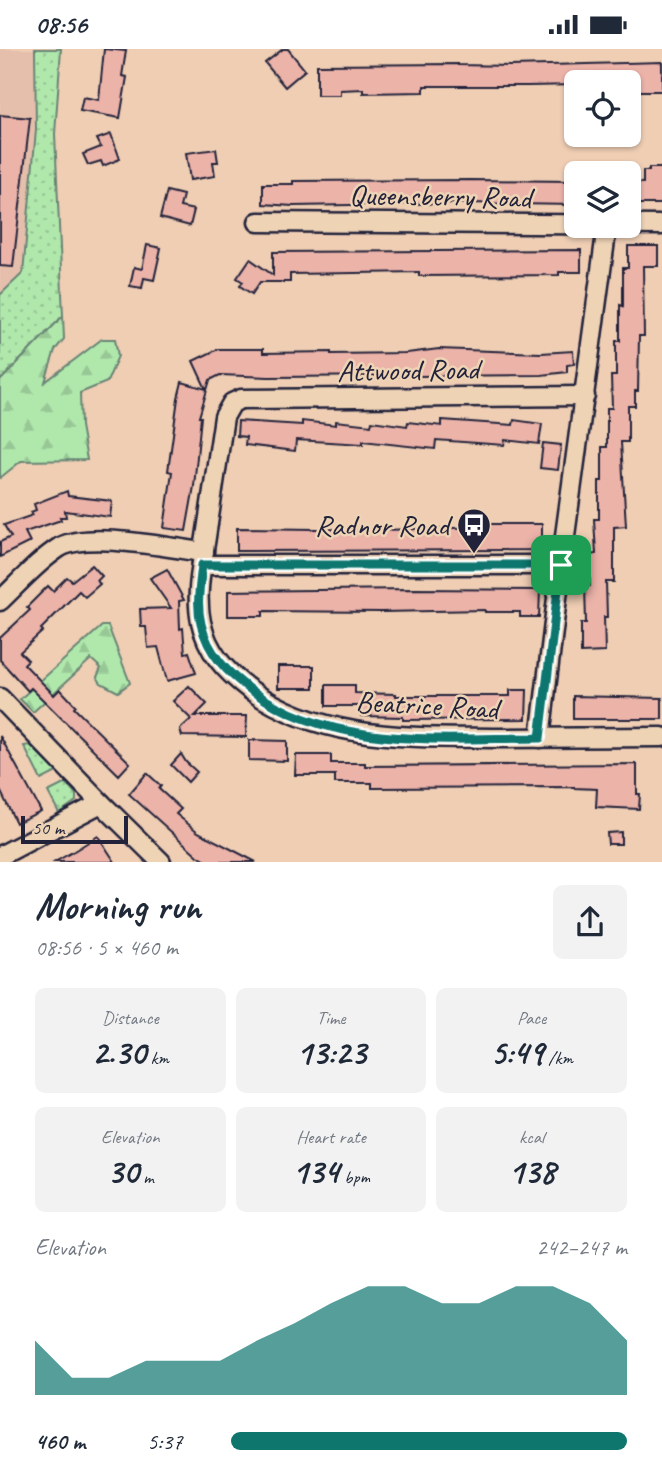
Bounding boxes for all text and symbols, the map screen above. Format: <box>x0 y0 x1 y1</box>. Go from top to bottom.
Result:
text: 08:56 <box>35 8 87 41</box>
map controls <box>564 70 641 238</box>
button: locate <box>564 70 641 147</box>
button: layers <box>564 161 641 238</box>
street label: Queensberry Road <box>349 175 535 217</box>
street label: Attwood Road <box>337 350 484 390</box>
place label: Radnor Road <box>315 506 453 544</box>
bus stop icon: Radnor Road <box>455 506 493 555</box>
pin <box>531 535 591 595</box>
icon: arrive <box>542 546 580 584</box>
street label: Beatrice Road <box>355 682 503 728</box>
scale bar <box>21 813 128 844</box>
text: 50 m <box>32 816 64 840</box>
text: Morning run <box>35 883 201 930</box>
button: share <box>553 885 627 959</box>
text: 08:56 · 5 × 460 m <box>35 933 178 962</box>
text: Distance <box>102 1006 159 1030</box>
text: Time <box>316 1006 346 1030</box>
text: Pace <box>517 1006 546 1030</box>
text: 2.30 <box>92 1030 146 1075</box>
text: 13:23 <box>296 1030 366 1075</box>
text: 5:49 <box>490 1030 544 1075</box>
text: km <box>146 1046 169 1070</box>
text: /km <box>544 1046 573 1070</box>
text: Elevation <box>101 1125 160 1149</box>
text: Heart rate <box>296 1125 366 1149</box>
text: kcal <box>519 1125 544 1149</box>
text: 30 <box>107 1149 138 1194</box>
text: 134 <box>292 1149 339 1194</box>
text: 138 <box>508 1149 555 1194</box>
text: m <box>138 1165 154 1189</box>
text: bpm <box>339 1165 370 1189</box>
text: Elevation <box>35 1233 106 1262</box>
text: 242–247 m <box>536 1233 627 1262</box>
text: 460 m <box>35 1427 85 1456</box>
text: 5:37 <box>147 1427 183 1456</box>

